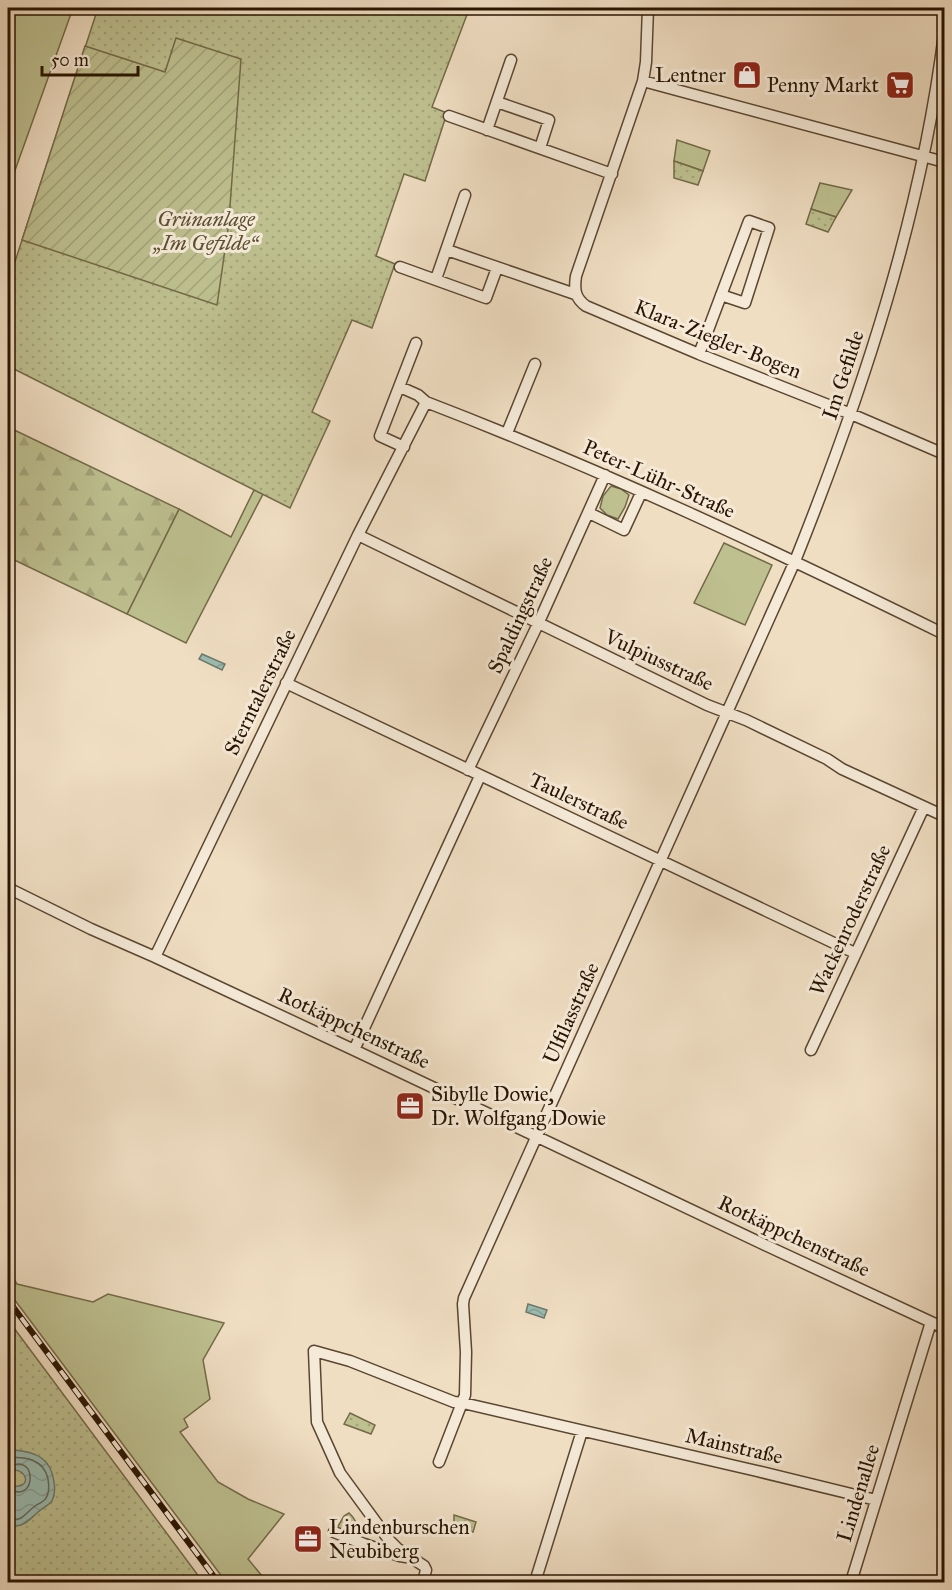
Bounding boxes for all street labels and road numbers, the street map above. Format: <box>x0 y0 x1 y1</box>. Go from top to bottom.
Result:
street label: Klara-Ziegler-Bogen <box>631 294 805 384</box>
street label: Im Gefilde <box>816 327 870 423</box>
street label: Peter-Lühr-Straße <box>579 434 739 524</box>
street label: Spaldingstraße <box>482 552 559 678</box>
street label: Vulpiusstraße <box>599 623 718 697</box>
street label: Sterntalerstraße <box>218 624 302 759</box>
street label: Taulerstraße <box>525 767 633 835</box>
street label: Wackenroderstraße <box>804 840 896 1000</box>
street label: Ulfilasstraße <box>537 958 605 1068</box>
street label: Rotkäppchenstraße <box>274 981 434 1075</box>
street label: Rotkäppchenstraße <box>714 1189 874 1283</box>
street label: Mainstraße <box>683 1422 785 1470</box>
street label: Lindenallee <box>831 1441 885 1545</box>

